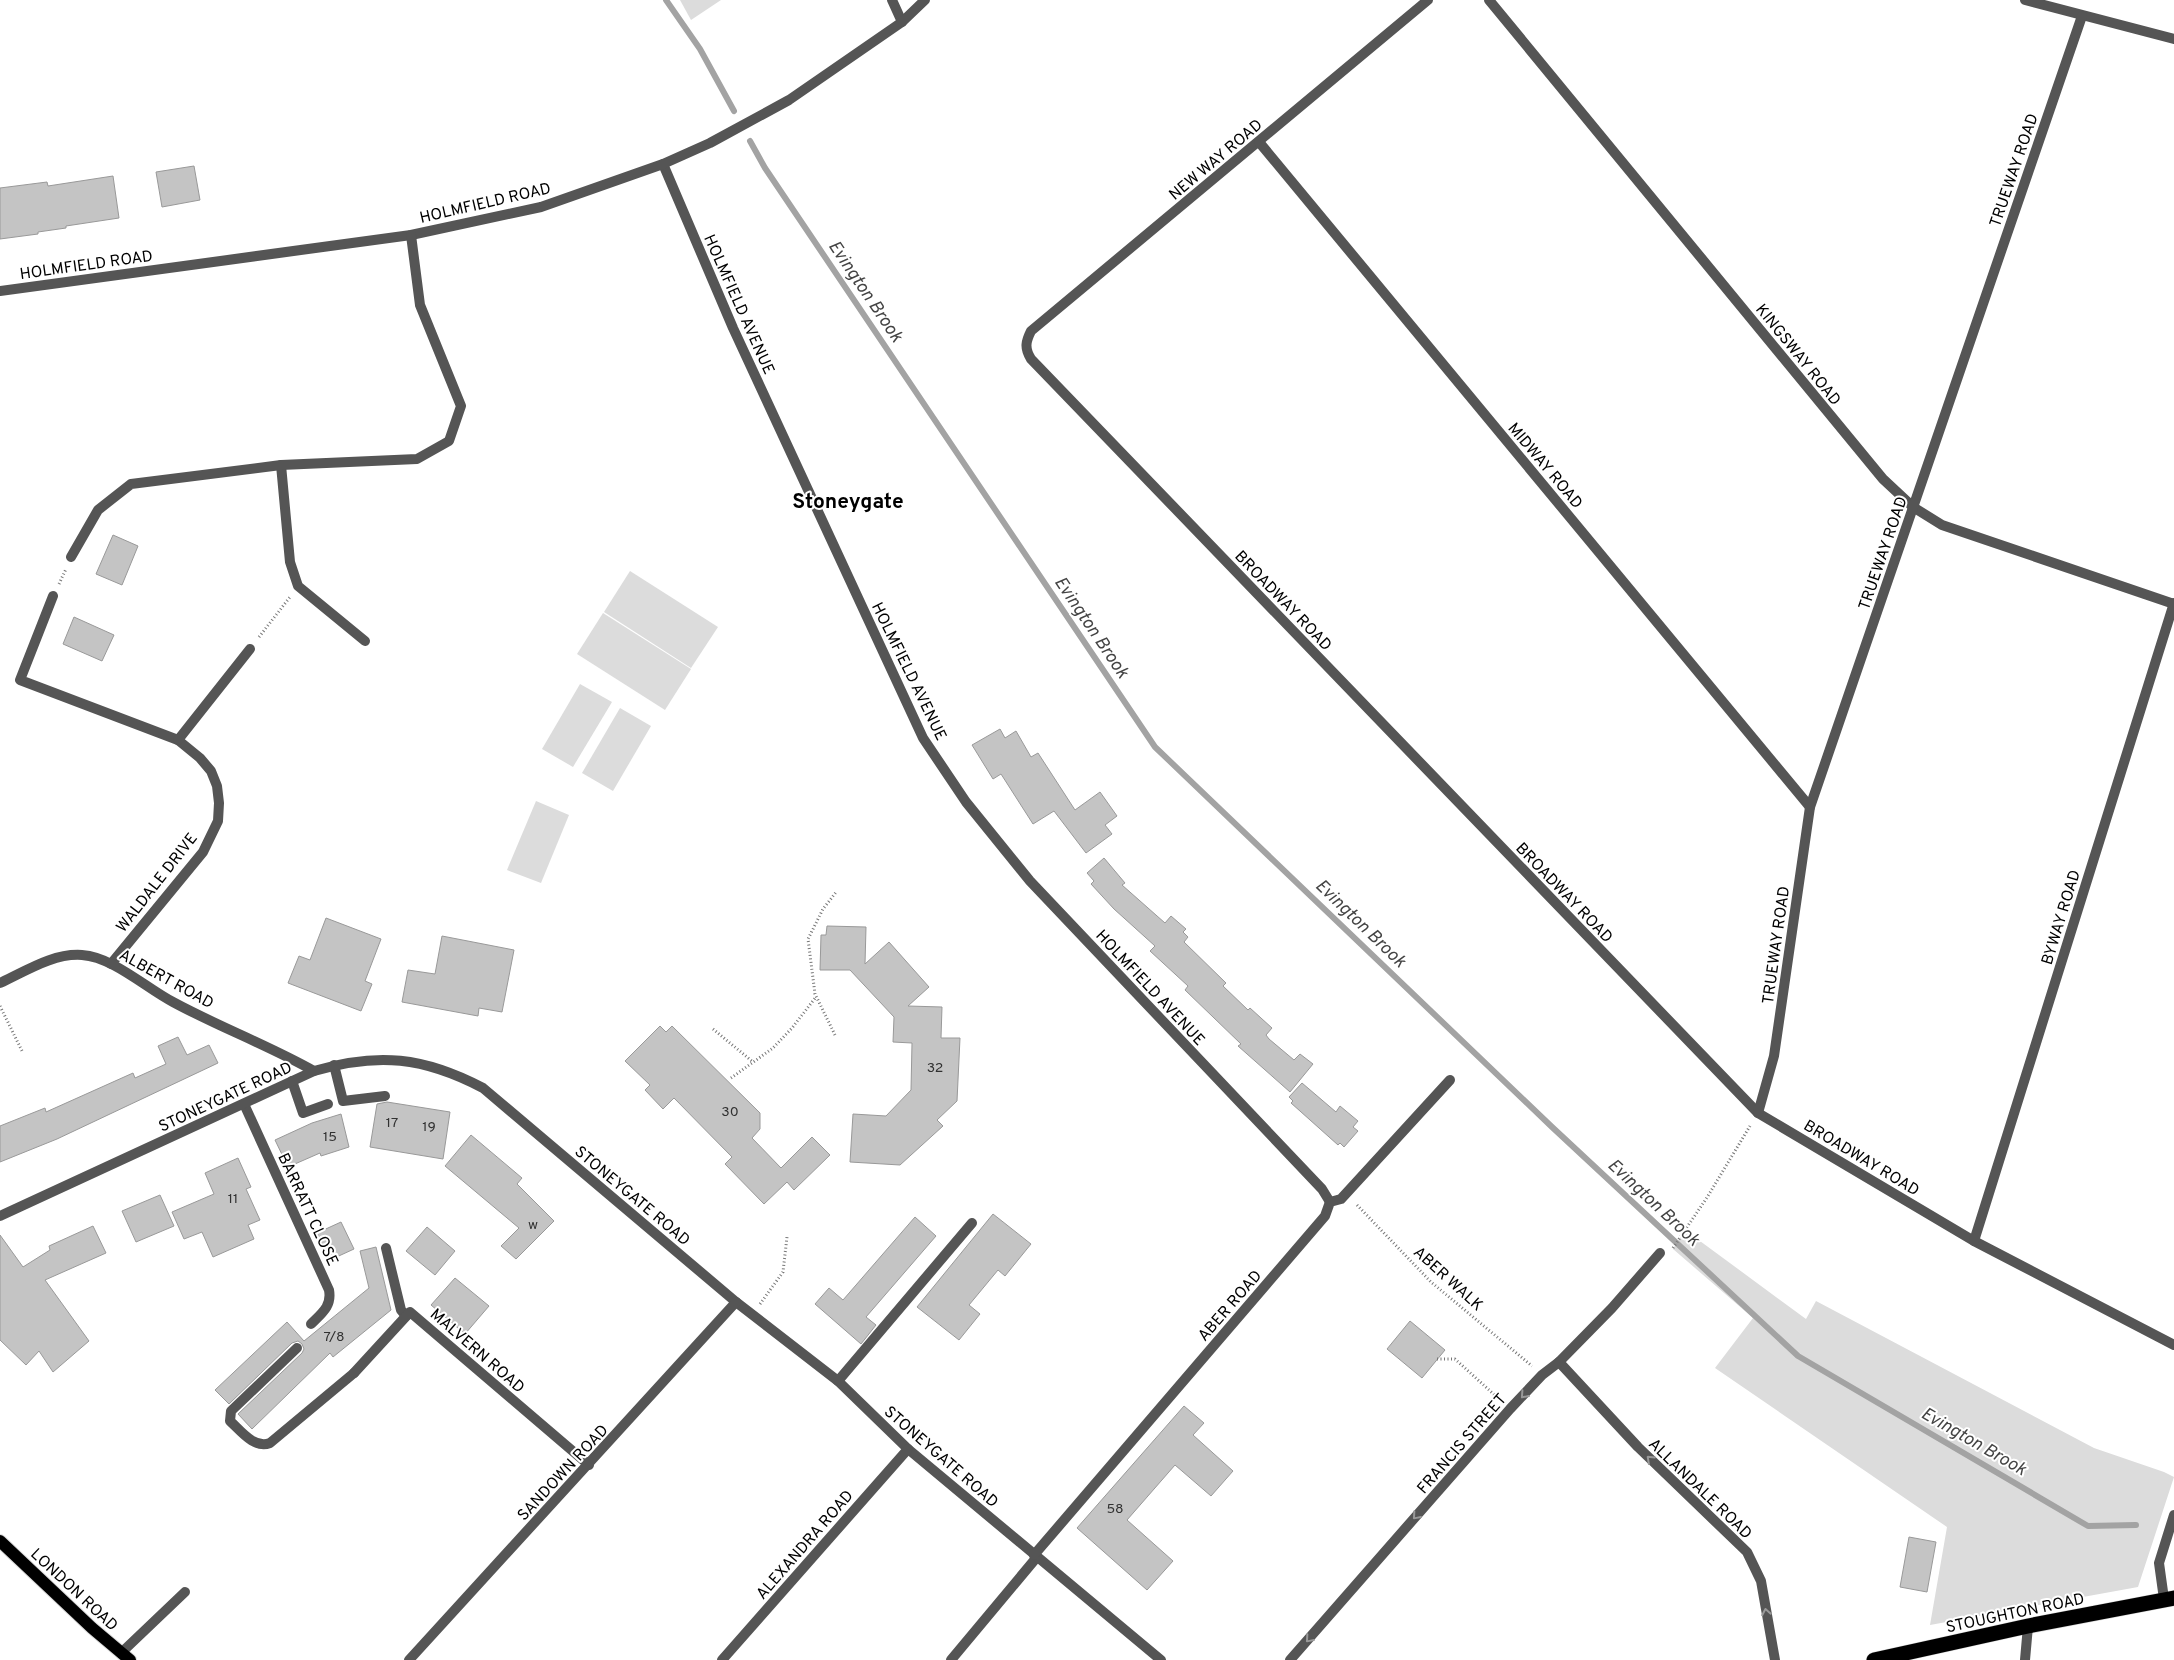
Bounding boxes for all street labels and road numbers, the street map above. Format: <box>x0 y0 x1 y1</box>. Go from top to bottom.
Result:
street label: TRUEWAY ROAD <box>1986 111 2044 230</box>
street label: NEW WAY ROAD <box>1165 116 1267 205</box>
street label: HOLMFIELD ROAD <box>418 179 553 229</box>
street label: HOLMFIELD AVENUE <box>698 232 778 378</box>
street label: HOLMFIELD ROAD <box>18 247 154 285</box>
street label: KINGSWAY ROAD <box>1750 300 1845 410</box>
street label: MIDWAY ROAD <box>1503 419 1586 513</box>
street label: TRUEWAY ROAD <box>1855 494 1913 613</box>
street label: BROADWAY ROAD <box>1230 547 1335 656</box>
street label: HOLMFIELD AVENUE <box>866 599 950 744</box>
street label: WALDALE DRIVE <box>112 829 203 937</box>
street label: BROADWAY ROAD <box>1511 839 1616 948</box>
street label: BYWAY ROAD <box>2038 868 2086 968</box>
street label: TRUEWAY ROAD <box>1759 885 1795 1005</box>
street label: HOLMFIELD AVENUE <box>1091 926 1208 1051</box>
street label: ALBERT ROAD <box>115 945 217 1014</box>
street label: STONEYGATE ROAD <box>156 1058 296 1138</box>
street label: BROADWAY ROAD <box>1799 1116 1923 1201</box>
street label: STONEYGATE ROAD <box>570 1142 694 1251</box>
street label: BARRATT CLOSE <box>272 1150 342 1270</box>
street label: ABER WALK <box>1409 1243 1487 1316</box>
street label: ABER ROAD <box>1194 1267 1267 1346</box>
street label: MALVERN ROAD <box>425 1305 528 1398</box>
street label: FRANCIS STREET <box>1413 1390 1512 1499</box>
street label: STONEYGATE ROAD <box>879 1402 1002 1513</box>
street label: SANDOWN ROAD <box>514 1421 613 1526</box>
street label: ALLANDALE ROAD <box>1644 1435 1756 1544</box>
street label: ALEXANDRA ROAD <box>753 1486 858 1604</box>
street label: LONDON ROAD <box>26 1545 122 1636</box>
street label: STOUGHTON ROAD <box>1944 1590 2087 1638</box>

